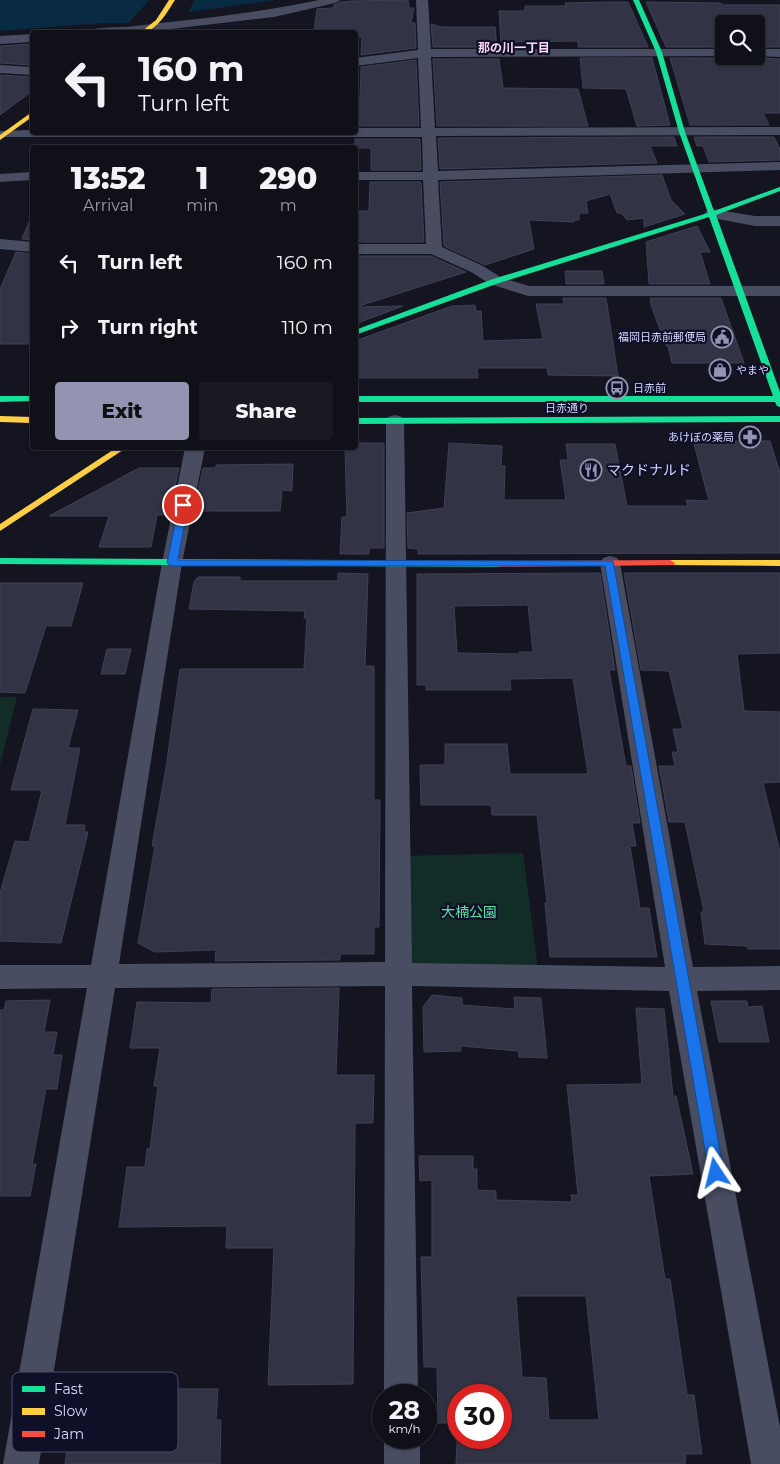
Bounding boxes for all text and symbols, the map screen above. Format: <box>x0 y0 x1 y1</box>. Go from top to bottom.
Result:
map controls <box>715 15 765 65</box>
button: search <box>715 15 765 65</box>
district label: 那の川一丁目 <box>478 40 550 55</box>
text: 160 m <box>138 47 244 90</box>
icon: left <box>55 50 120 115</box>
text: Turn left <box>138 90 230 117</box>
text: 13:52 <box>71 160 146 197</box>
text: 1 <box>196 160 208 197</box>
text: 290 <box>259 160 317 197</box>
text: Arrival <box>83 196 133 215</box>
text: min <box>186 196 218 215</box>
text: m <box>280 196 297 215</box>
icon: left <box>55 249 83 277</box>
text: Turn left <box>98 251 183 274</box>
text: 160 m <box>277 251 333 274</box>
icon: right <box>55 314 83 342</box>
text: Turn right <box>98 316 198 339</box>
text: 110 m <box>282 316 333 339</box>
public building icon: 福岡日赤前郵便局 <box>710 325 734 349</box>
place label: 福岡日赤前郵便局 <box>618 330 706 344</box>
shop icon: やまや <box>708 358 732 382</box>
place label: やまや <box>736 363 769 377</box>
bus stop icon: 日赤前 <box>605 376 629 400</box>
place label: 日赤前 <box>633 381 666 395</box>
button: Exit <box>55 382 189 440</box>
button: Share <box>199 382 333 440</box>
street label: 日赤通り <box>545 401 589 415</box>
pharmacy icon: あけぼの薬局 <box>738 425 762 449</box>
place label: あけぼの薬局 <box>668 430 734 444</box>
restaurant icon: マクドナルド <box>579 458 603 482</box>
place label: マクドナルド <box>607 461 691 479</box>
pin <box>162 484 204 526</box>
icon: arrive <box>169 491 197 519</box>
park label: 大楠公園 <box>441 903 497 921</box>
position arrow <box>689 1146 741 1198</box>
legend <box>12 1372 178 1452</box>
text: Fast <box>54 1380 84 1398</box>
speed limit sign: 30 <box>447 1384 512 1449</box>
text: 28 <box>389 1395 420 1425</box>
text: Slow <box>54 1402 88 1420</box>
text: km/h <box>388 1421 421 1436</box>
text: Jam <box>53 1425 84 1443</box>

